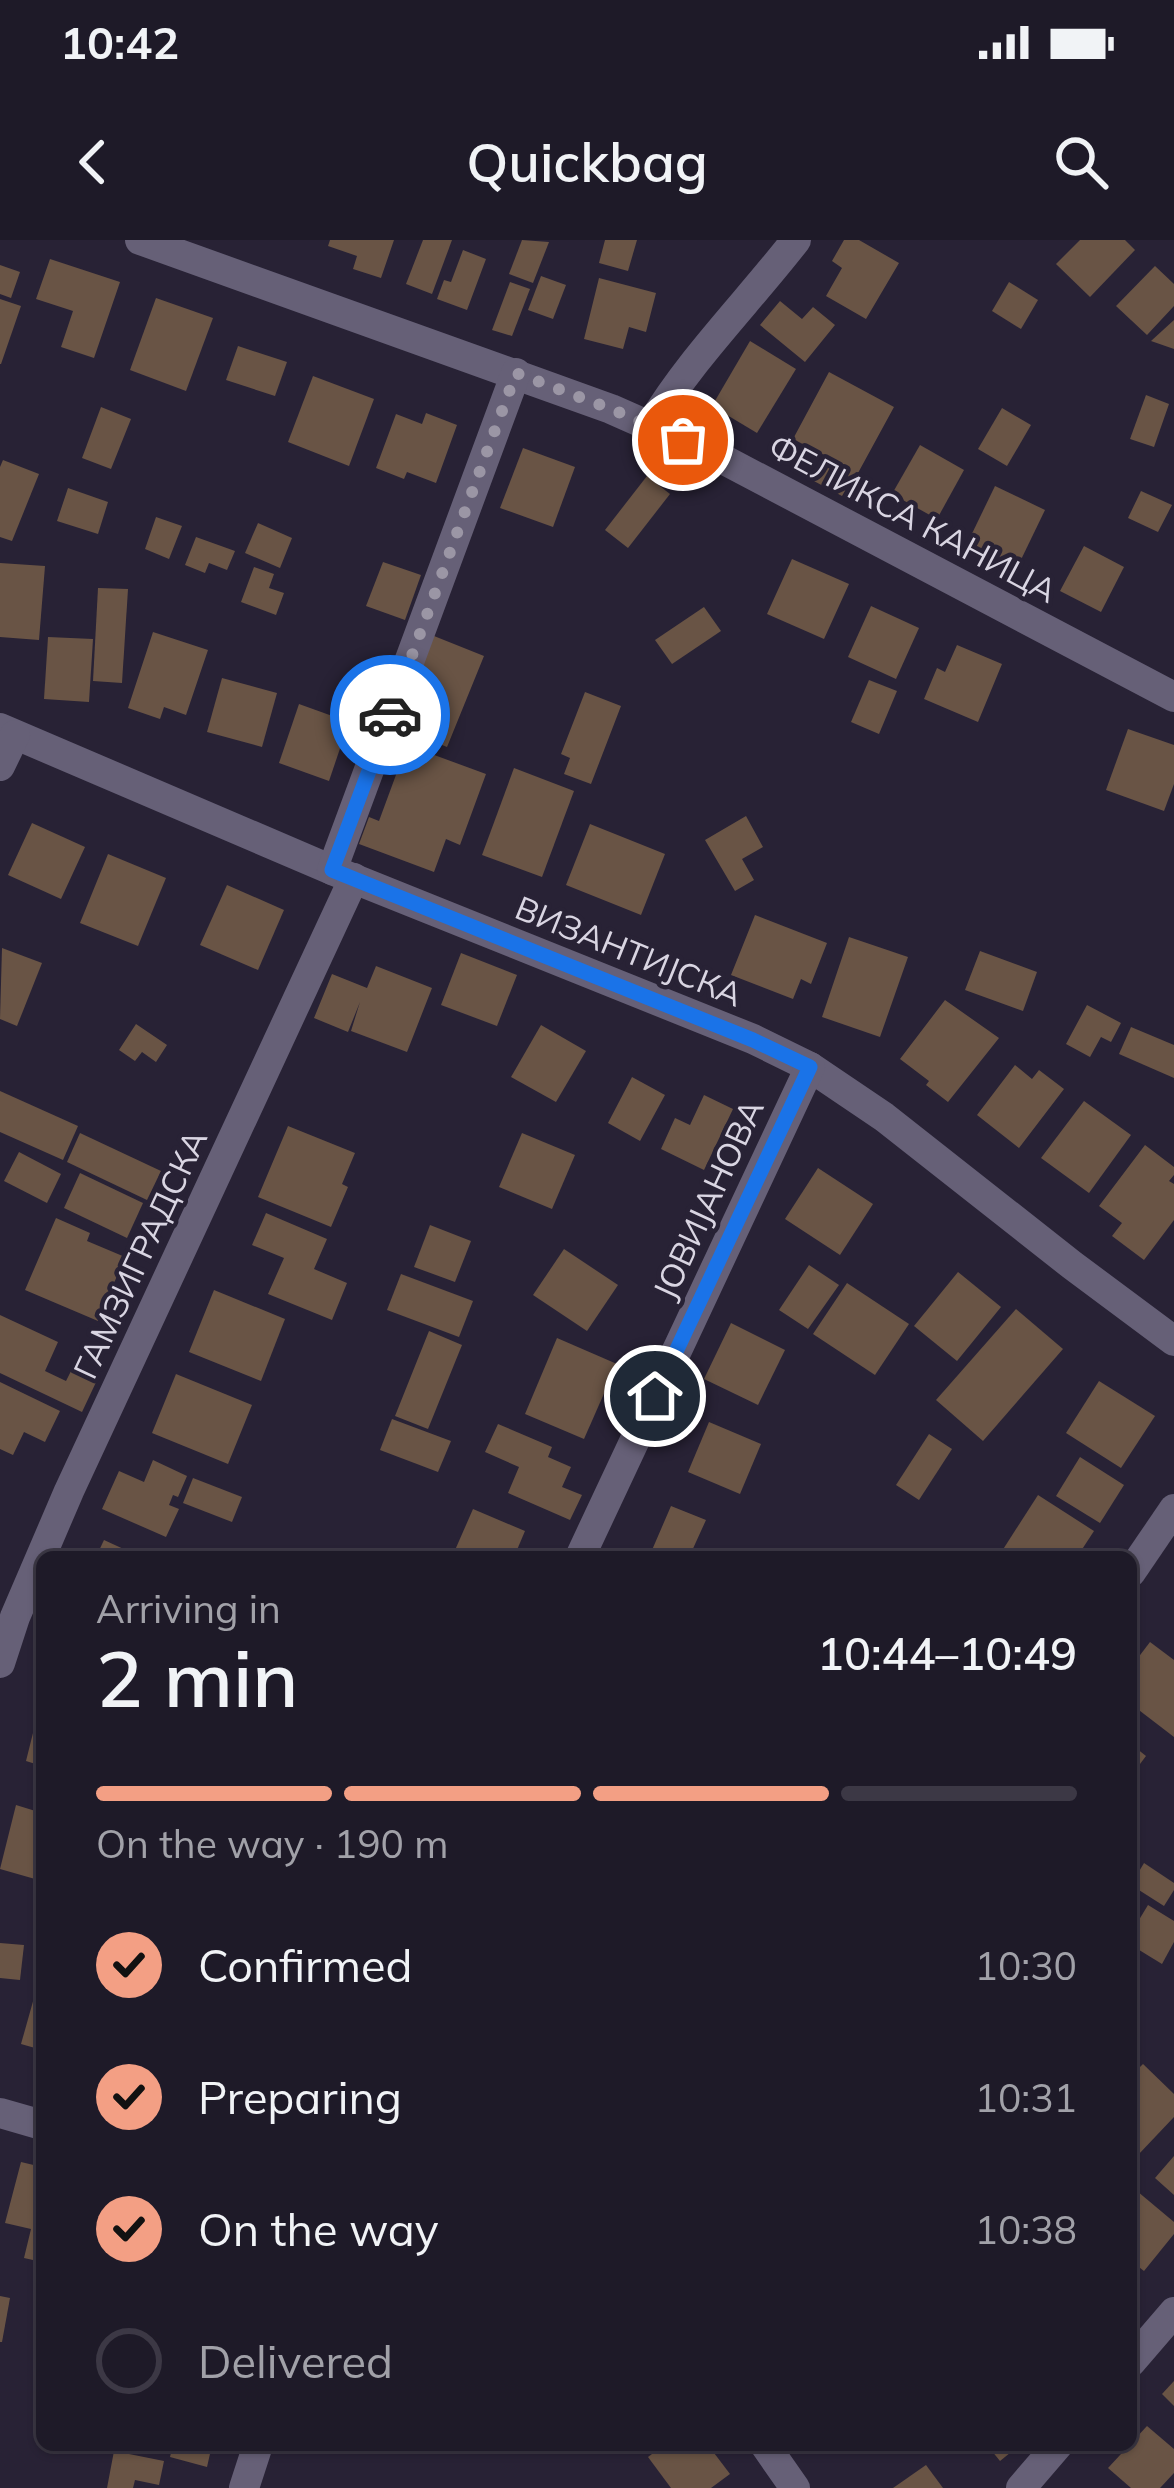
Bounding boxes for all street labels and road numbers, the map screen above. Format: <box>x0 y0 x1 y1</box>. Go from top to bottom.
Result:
street label: ФЕЛИКСА КАНИЦА <box>762 424 1064 611</box>
street label: ВИЗАНТИЈСКА <box>510 886 749 1015</box>
street label: ЈОВИЈАНОВА <box>643 1092 772 1305</box>
street label: ГАМЗИГРАДСКА <box>64 1123 215 1385</box>

